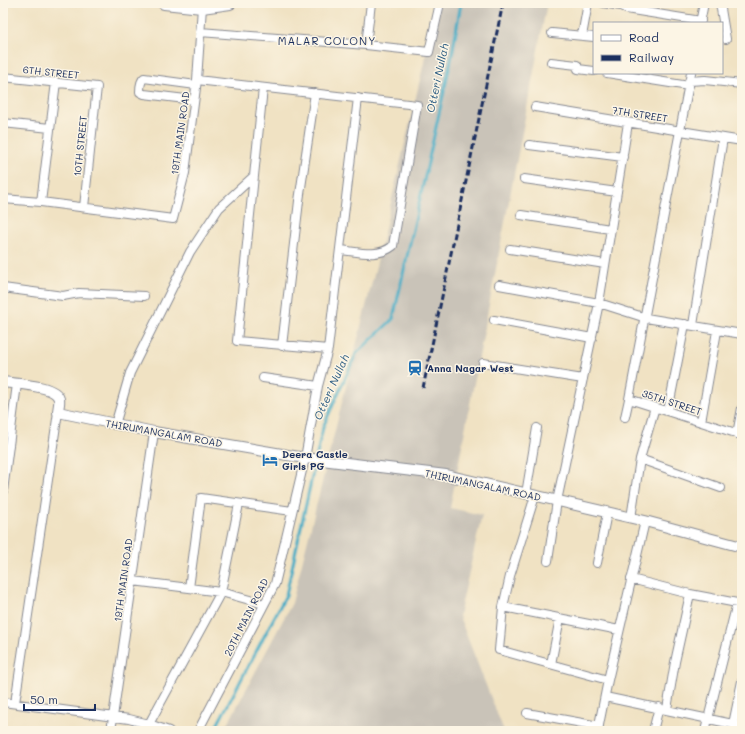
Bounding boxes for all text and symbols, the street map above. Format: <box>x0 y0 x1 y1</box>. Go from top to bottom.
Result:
legend <box>593 22 723 74</box>
text: Road <box>629 29 659 45</box>
district label: MALAR COLONY <box>278 33 376 48</box>
water label: Otteri Nullah <box>422 42 452 114</box>
text: Railway <box>629 49 674 65</box>
street label: 6TH STREET <box>22 62 80 82</box>
street label: 19TH MAIN ROAD <box>167 90 193 176</box>
street label: 7TH STREET <box>611 103 669 125</box>
street label: 10TH STREET <box>70 114 90 177</box>
water label: Otteri Nullah <box>310 352 352 422</box>
station icon: Anna Nagar West <box>406 359 424 377</box>
place label: Anna Nagar West <box>427 361 514 375</box>
street label: 35TH STREET <box>640 386 704 418</box>
street label: THIRUMANGALAM ROAD <box>105 416 224 450</box>
place label: Deera Castle Girls PG <box>282 447 348 473</box>
hotel icon: Deera Castle Girls PG <box>261 451 279 469</box>
street label: THIRUMANGALAM ROAD <box>424 466 542 504</box>
street label: 19TH MAIN ROAD <box>110 537 136 623</box>
street label: 20TH MAIN ROAD <box>220 576 272 658</box>
scale bar <box>24 686 95 712</box>
text: 50 m <box>30 691 58 707</box>

